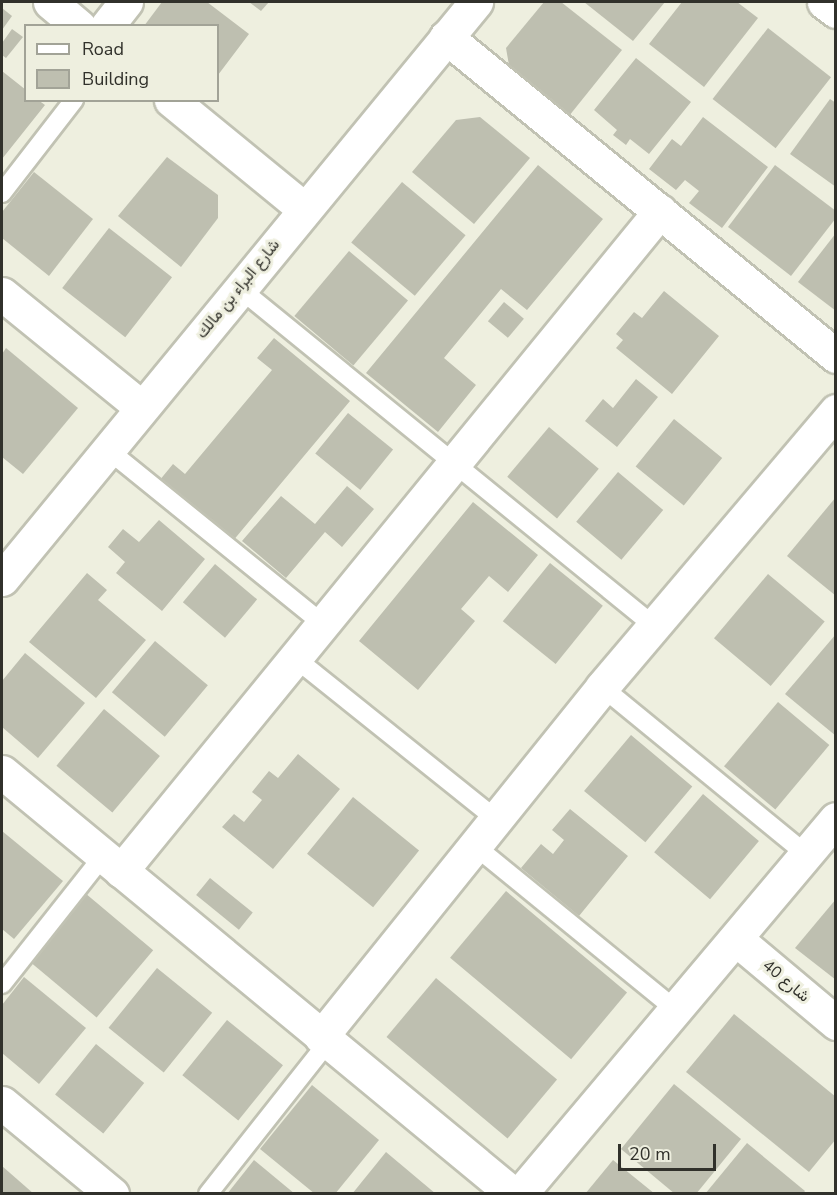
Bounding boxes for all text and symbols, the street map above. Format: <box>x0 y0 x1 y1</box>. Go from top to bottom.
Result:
legend <box>24 24 219 102</box>
text: Road <box>82 37 124 61</box>
text: Building <box>82 67 149 91</box>
street label: شارع البراء بن مالك <box>192 236 284 342</box>
street label: شارع 40 <box>759 956 813 1006</box>
scale bar <box>621 1132 718 1170</box>
text: 20 m <box>629 1142 671 1166</box>

